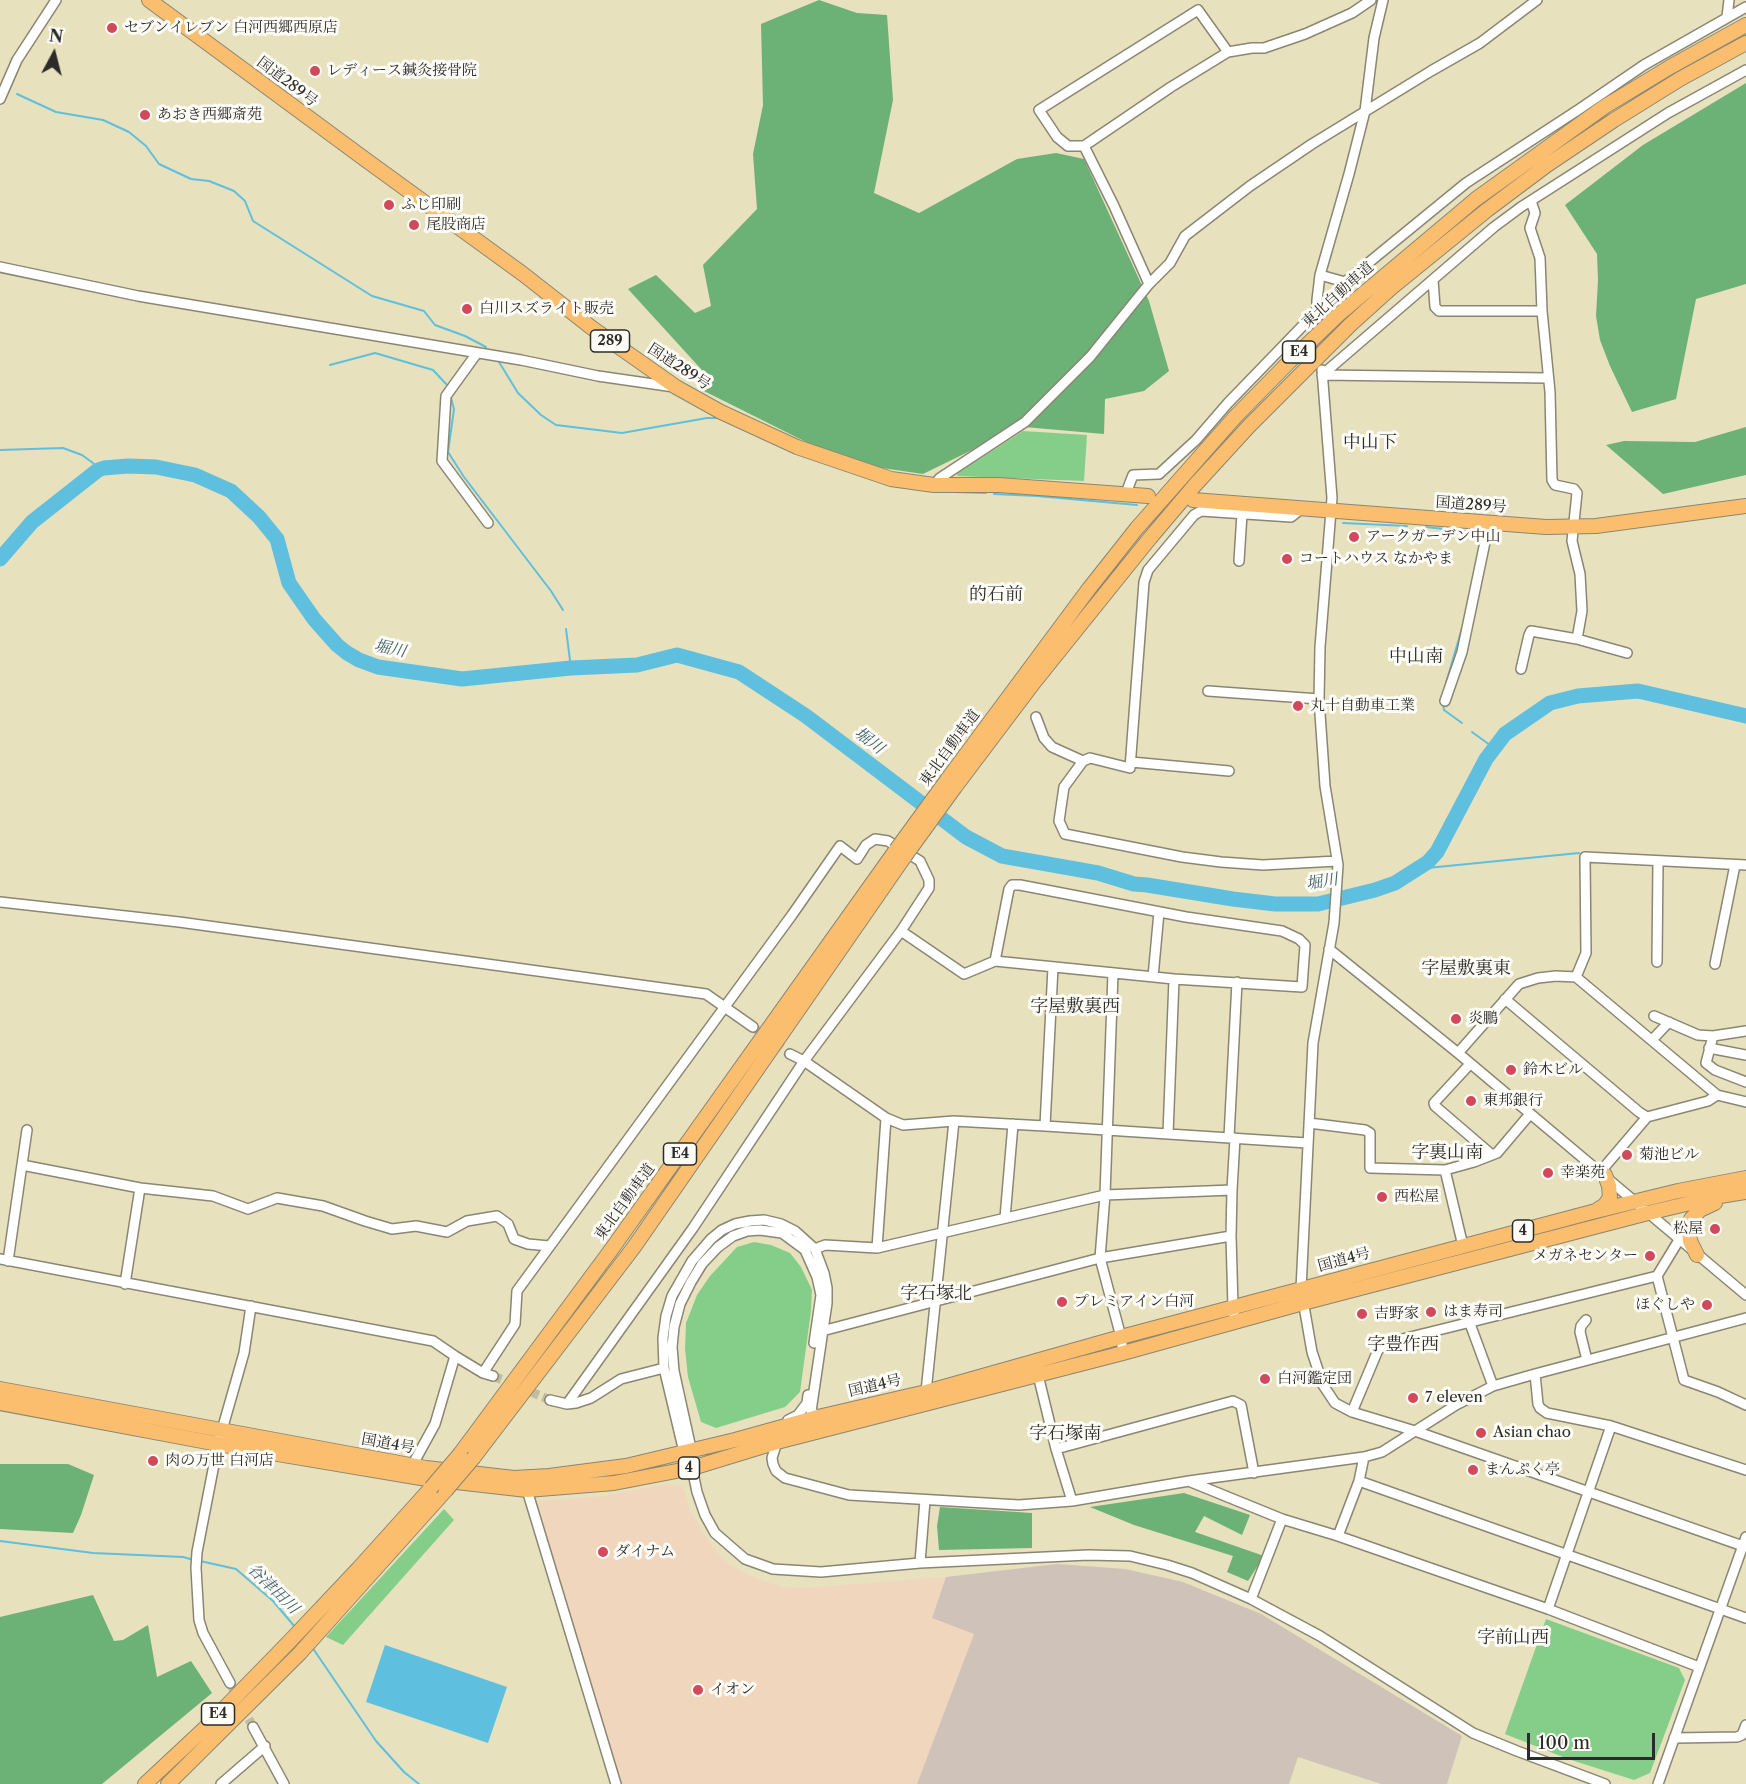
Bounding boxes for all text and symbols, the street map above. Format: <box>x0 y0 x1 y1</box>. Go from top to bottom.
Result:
place label: セブンイレブン 白河西郷西原店 <box>124 19 338 37</box>
marker: セブンイレブン 白河西郷西原店 <box>105 21 119 35</box>
north arrow <box>24 24 84 84</box>
text: N <box>48 25 64 47</box>
street label: 国道289号 <box>253 53 321 111</box>
place label: レディース鍼灸接骨院 <box>327 62 477 80</box>
marker: レディース鍼灸接骨院 <box>308 64 322 78</box>
place label: あおき西郷斎苑 <box>157 106 262 124</box>
marker: あおき西郷斎苑 <box>138 108 152 122</box>
place label: ふじ印刷 <box>401 196 461 214</box>
marker: ふじ印刷 <box>382 198 396 212</box>
place label: 尾股商店 <box>426 216 486 234</box>
marker: 尾股商店 <box>407 218 421 232</box>
street label: 東北自動車道 <box>1299 258 1377 332</box>
place label: 白川スズライト販売 <box>479 300 614 318</box>
marker: 白川スズライト販売 <box>460 302 474 316</box>
road number: 289 <box>590 330 630 352</box>
street label: 国道289号 <box>644 340 714 394</box>
road number: E4 <box>1282 341 1316 363</box>
district label: 中山下 <box>1343 432 1397 454</box>
street label: 国道289号 <box>1435 494 1507 516</box>
place label: アークガーデン中山 <box>1366 528 1501 546</box>
marker: アークガーデン中山 <box>1347 530 1361 544</box>
place label: コートハウス なかやま <box>1299 550 1453 568</box>
marker: コートハウス なかやま <box>1280 552 1294 566</box>
district label: 的石前 <box>969 584 1023 606</box>
water label: 堀川 <box>372 636 408 662</box>
district label: 中山南 <box>1389 646 1443 668</box>
place label: 丸十自動車工業 <box>1310 697 1415 715</box>
marker: 丸十自動車工業 <box>1291 699 1305 713</box>
street label: 東北自動車道 <box>916 706 984 790</box>
water label: 堀川 <box>850 724 888 758</box>
water label: 堀川 <box>1305 870 1339 894</box>
district label: 字屋敷裏東 <box>1421 958 1511 980</box>
district label: 字屋敷裏西 <box>1030 996 1120 1018</box>
place label: 炎鵬 <box>1468 1010 1498 1028</box>
marker: 炎鵬 <box>1449 1012 1463 1026</box>
place label: 鈴木ビル <box>1523 1061 1583 1079</box>
marker: 鈴木ビル <box>1504 1063 1518 1077</box>
place label: 東邦銀行 <box>1483 1092 1543 1110</box>
marker: 東邦銀行 <box>1464 1094 1478 1108</box>
district label: 字裏山南 <box>1411 1142 1483 1164</box>
road number: E4 <box>664 1143 696 1165</box>
place label: 菊池ビル <box>1639 1146 1699 1164</box>
marker: 菊池ビル <box>1620 1148 1634 1162</box>
street label: 東北自動車道 <box>591 1160 659 1244</box>
place label: 幸楽苑 <box>1560 1164 1605 1182</box>
marker: 幸楽苑 <box>1541 1166 1555 1180</box>
place label: 西松屋 <box>1394 1188 1439 1206</box>
marker: 西松屋 <box>1375 1190 1389 1204</box>
road number: 4 <box>1512 1220 1534 1242</box>
place label: 松屋 <box>1673 1220 1703 1238</box>
marker: 松屋 <box>1708 1222 1722 1236</box>
street label: 国道4号 <box>1316 1244 1372 1276</box>
place label: メガネセンター <box>1533 1247 1638 1265</box>
marker: メガネセンター <box>1643 1249 1657 1263</box>
district label: 字石塚北 <box>900 1283 972 1305</box>
place label: プレミアイン白河 <box>1074 1293 1194 1311</box>
marker: プレミアイン白河 <box>1055 1295 1069 1309</box>
place label: ほぐしや <box>1635 1296 1695 1314</box>
marker: ほぐしや <box>1700 1298 1714 1312</box>
place label: はま寿司 <box>1443 1303 1503 1321</box>
place label: 吉野家 <box>1374 1305 1419 1323</box>
marker: はま寿司 <box>1424 1305 1438 1319</box>
marker: 吉野家 <box>1355 1307 1369 1321</box>
district label: 字豊作西 <box>1367 1334 1439 1356</box>
place label: 白河鑑定団 <box>1277 1370 1352 1388</box>
street label: 国道4号 <box>847 1371 903 1401</box>
marker: 白河鑑定団 <box>1258 1372 1272 1386</box>
place label: 7 eleven <box>1425 1389 1483 1407</box>
marker: 7 eleven <box>1406 1391 1420 1405</box>
district label: 字石塚南 <box>1029 1423 1101 1445</box>
place label: Asian chao <box>1493 1424 1571 1442</box>
marker: Asian chao <box>1474 1426 1488 1440</box>
street label: 国道4号 <box>360 1430 416 1458</box>
place label: 肉の万世 白河店 <box>165 1452 274 1470</box>
marker: 肉の万世 白河店 <box>146 1454 160 1468</box>
road number: 4 <box>678 1457 700 1479</box>
place label: まんぷく亭 <box>1485 1461 1560 1479</box>
marker: まんぷく亭 <box>1466 1463 1480 1477</box>
place label: ダイナム <box>615 1543 675 1561</box>
marker: ダイナム <box>596 1545 610 1559</box>
water label: 谷津田川 <box>243 1560 303 1618</box>
district label: 字前山西 <box>1477 1627 1549 1649</box>
place label: イオン <box>710 1681 755 1699</box>
marker: イオン <box>691 1683 705 1697</box>
road number: E4 <box>202 1703 234 1725</box>
scale bar <box>1530 1721 1658 1759</box>
text: 100 m <box>1538 1732 1590 1754</box>

